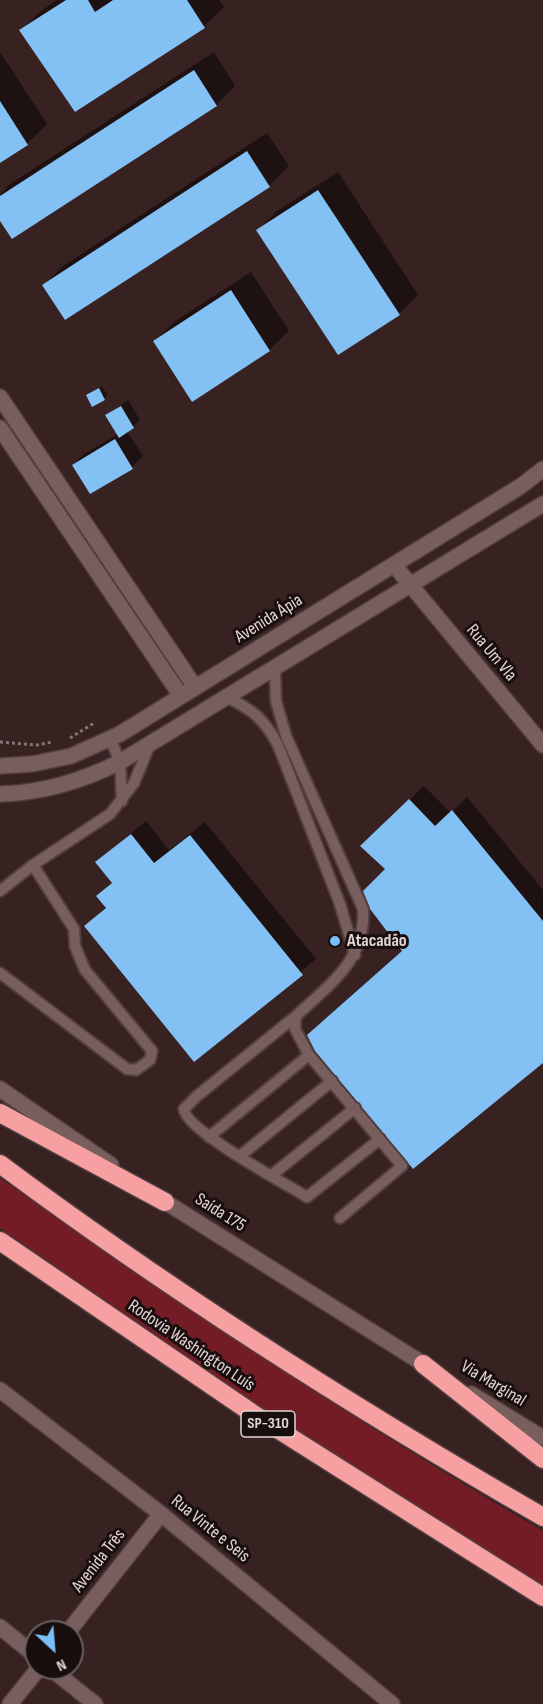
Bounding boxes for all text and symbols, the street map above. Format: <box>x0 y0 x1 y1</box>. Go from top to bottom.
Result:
street label: Avenida Ápia <box>231 590 307 648</box>
street label: Rua Um Vla <box>461 620 521 686</box>
place label: Atacadão <box>347 930 407 952</box>
marker: Atacadão <box>328 934 342 948</box>
street label: Saída 175 <box>191 1189 249 1237</box>
street label: Rodovia Washington Luís <box>123 1296 259 1396</box>
street label: Via Marginal <box>457 1356 529 1412</box>
road number: SP-310 <box>241 1411 295 1437</box>
street label: Rua Vinte e Seis <box>166 1491 254 1567</box>
street label: Avenida Três <box>68 1525 130 1597</box>
north arrow <box>24 1620 84 1680</box>
text: N <box>53 1654 69 1675</box>

